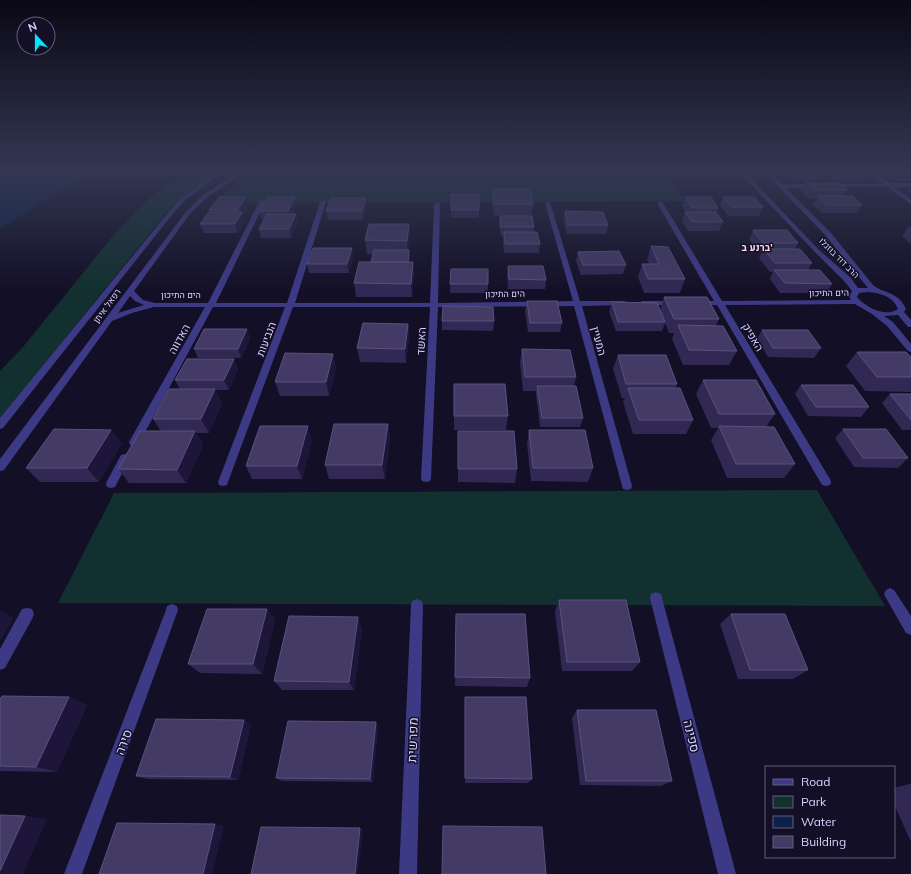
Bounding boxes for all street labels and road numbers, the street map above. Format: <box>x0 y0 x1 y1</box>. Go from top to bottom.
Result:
street label: הרב דוד בוזגלו <box>817 235 862 280</box>
street label: רפאל איתן <box>91 286 123 325</box>
street label: הים התיכון <box>809 287 849 298</box>
street label: הים התיכון <box>485 288 525 299</box>
street label: הים התיכון <box>161 289 201 300</box>
street label: הנביעות <box>253 320 279 358</box>
street label: האפיק <box>739 320 767 354</box>
street label: האדווה <box>165 322 193 356</box>
street label: המעיין <box>588 325 610 357</box>
street label: האשד <box>413 327 429 355</box>
street label: מפרשית <box>403 717 421 763</box>
street label: ספינה <box>680 718 704 754</box>
street label: סירה <box>111 727 135 757</box>

